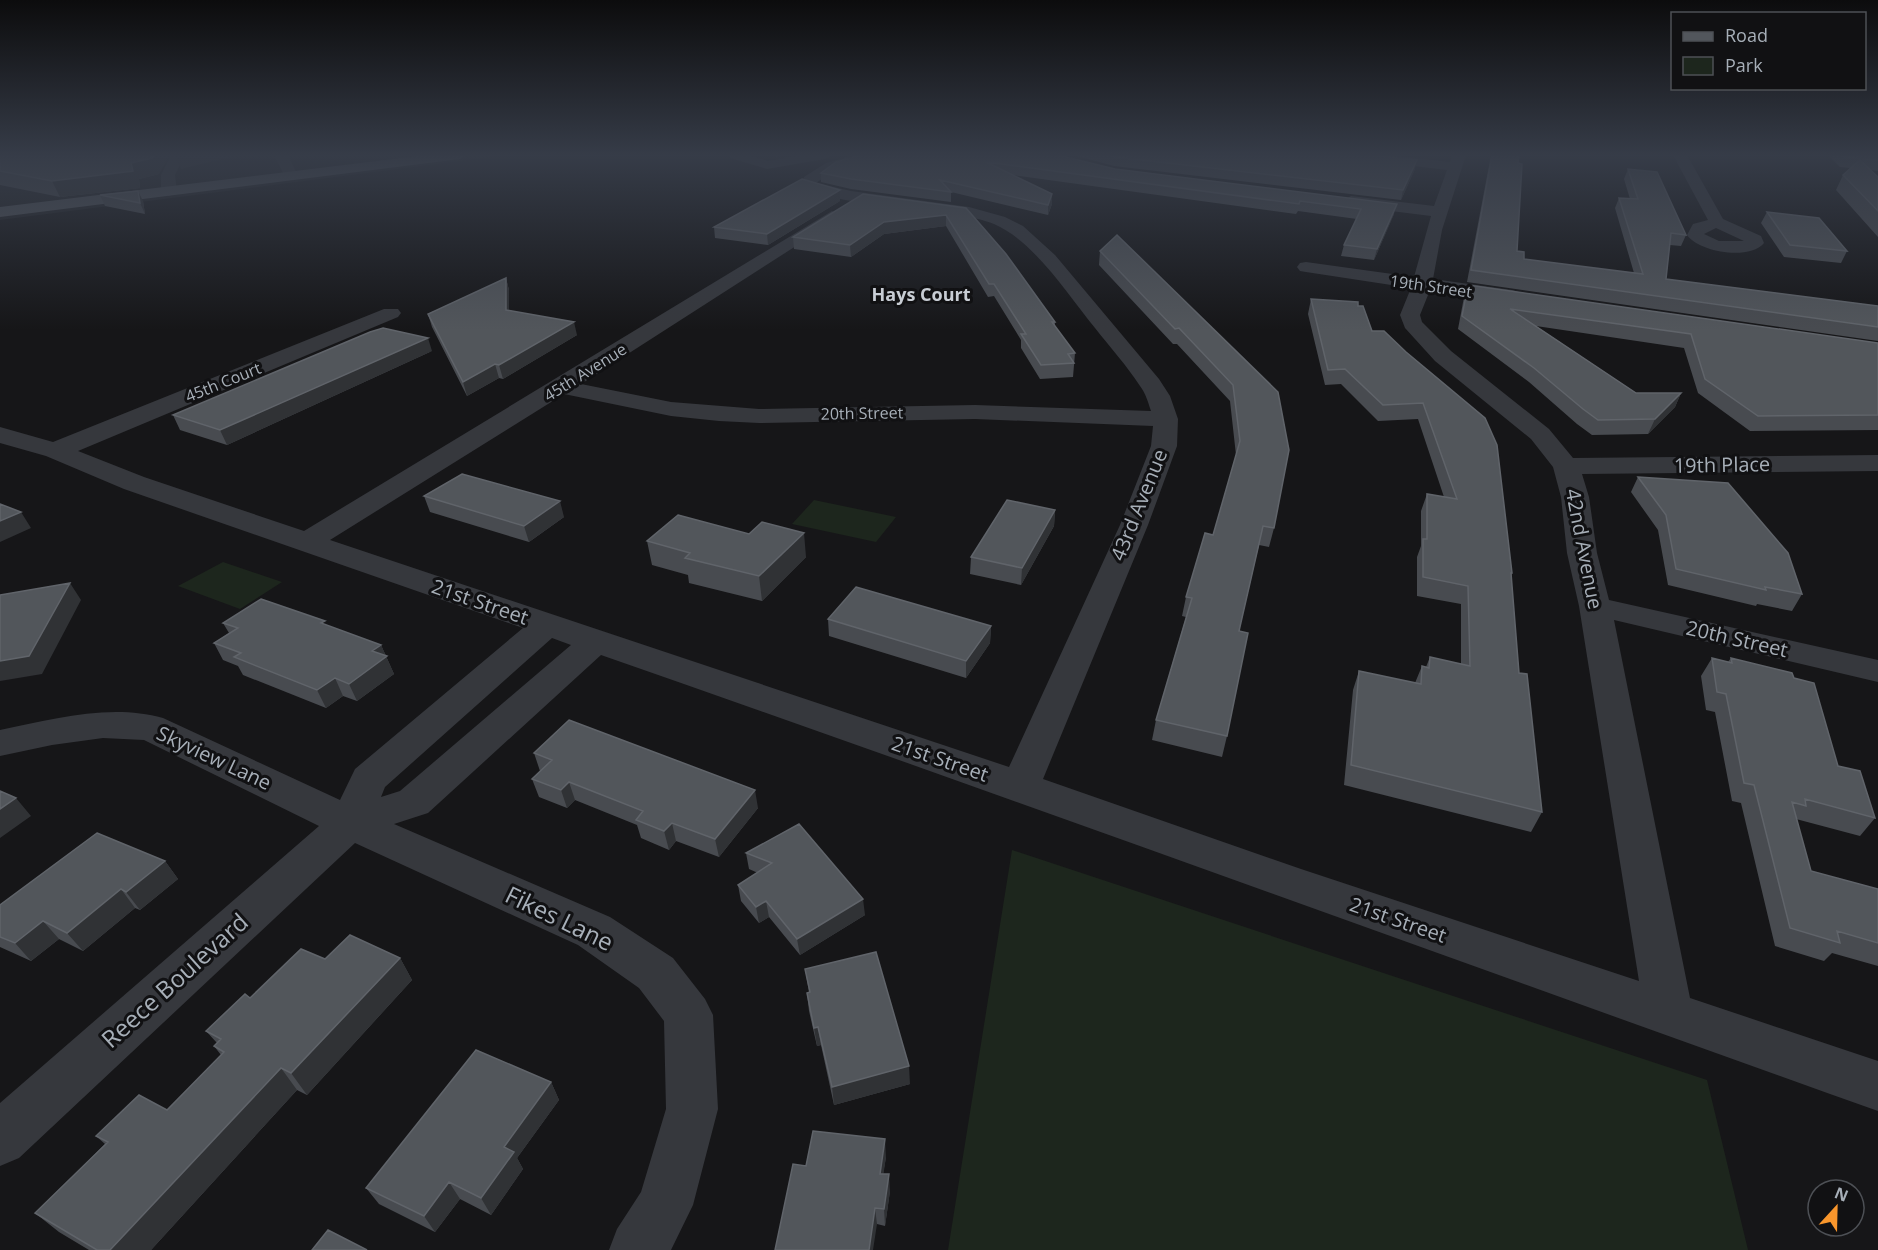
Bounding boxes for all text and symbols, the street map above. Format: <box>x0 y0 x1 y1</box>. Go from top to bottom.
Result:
legend <box>1671 12 1866 90</box>
text: Road <box>1725 23 1768 47</box>
text: Park <box>1725 53 1763 77</box>
street label: 19th Street <box>1389 269 1474 303</box>
district label: Hays Court <box>872 282 971 306</box>
street label: 45th Avenue <box>539 338 631 406</box>
street label: 45th Court <box>182 357 264 407</box>
street label: 20th Street <box>820 401 904 425</box>
street label: 43rd Avenue <box>1104 445 1173 565</box>
street label: 19th Place <box>1674 450 1770 479</box>
street label: 42nd Avenue <box>1560 486 1609 611</box>
street label: 21st Street <box>428 572 532 631</box>
street label: 20th Street <box>1684 614 1790 663</box>
street label: Skyview Lane <box>153 719 276 796</box>
street label: 21st Street <box>888 729 992 788</box>
street label: Fikes Lane <box>500 877 619 958</box>
street label: 21st Street <box>1346 890 1450 949</box>
street label: Reece Boulevard <box>93 905 255 1055</box>
north arrow <box>1806 1178 1866 1238</box>
text: N <box>1831 1181 1852 1207</box>

